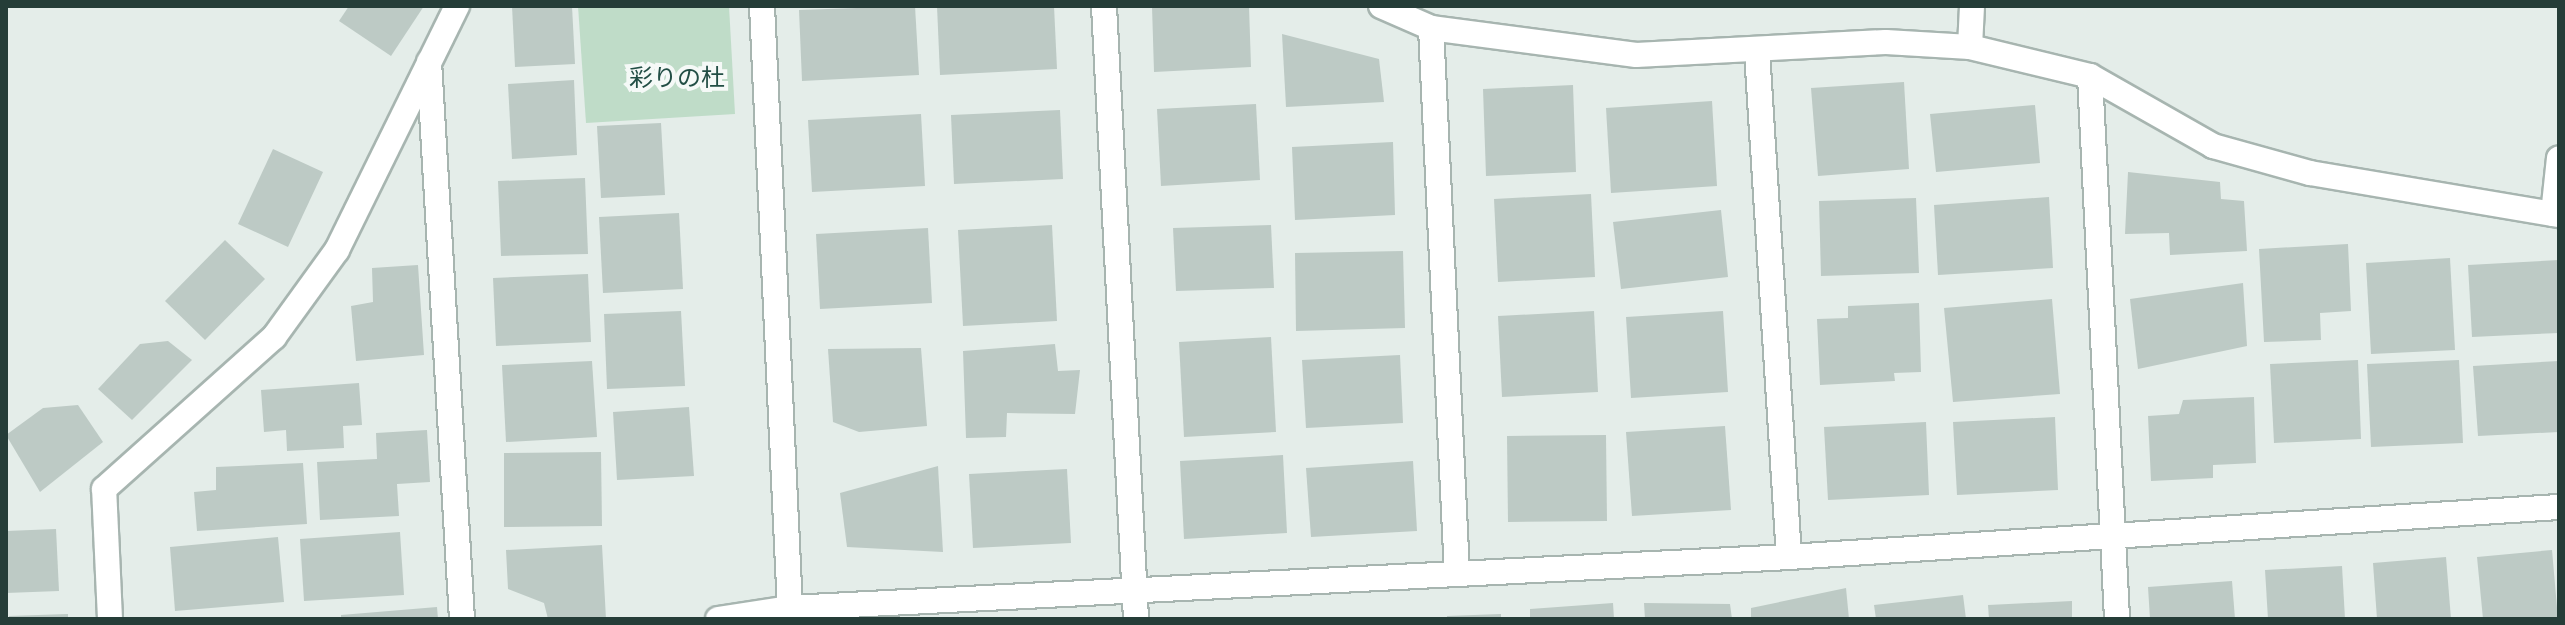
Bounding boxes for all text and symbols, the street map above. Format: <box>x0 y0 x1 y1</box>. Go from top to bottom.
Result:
district label: 彩りの杜 <box>629 67 725 95</box>

